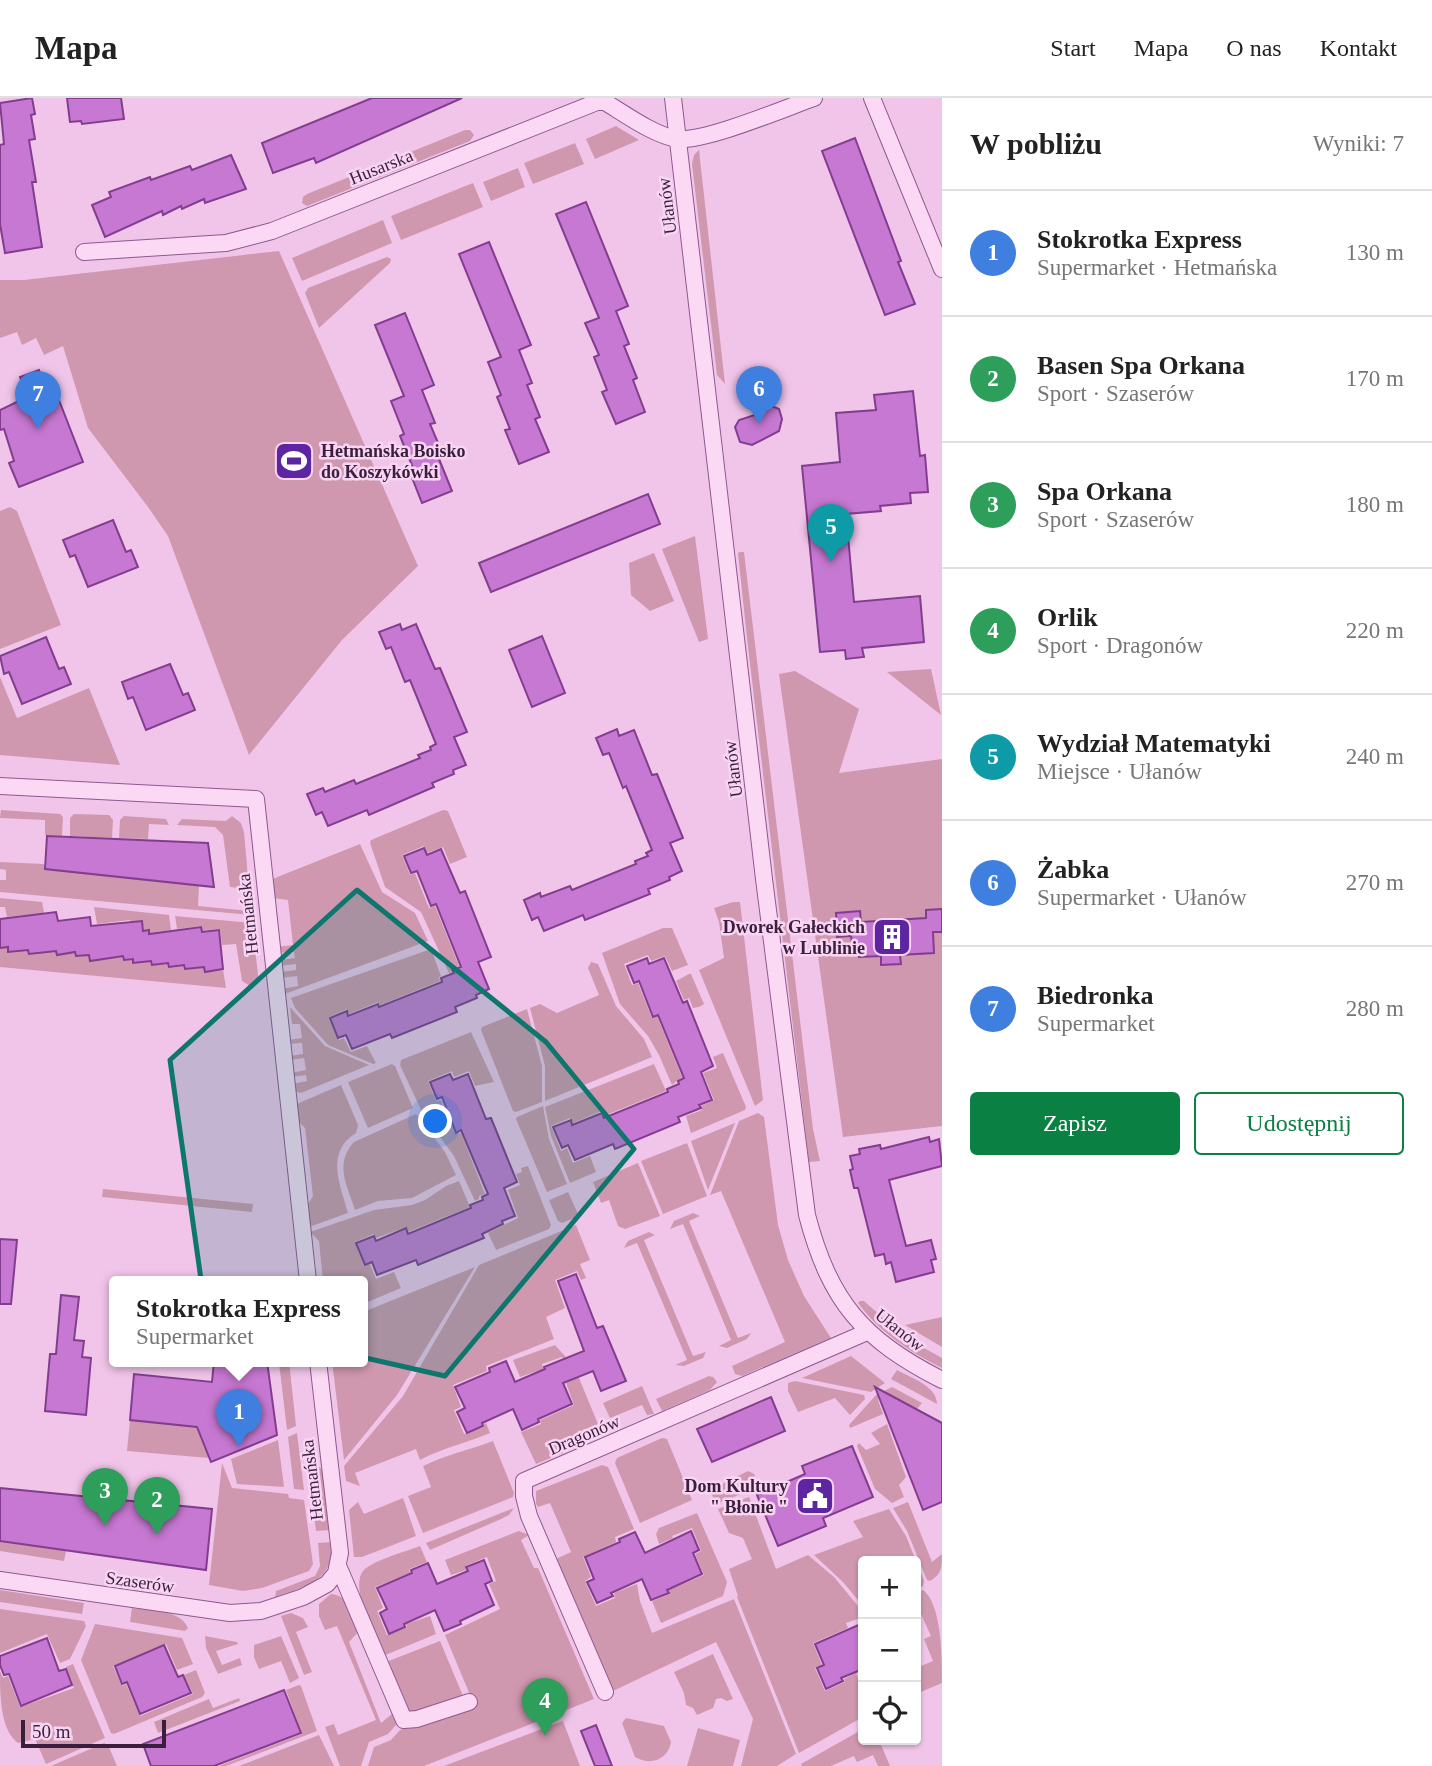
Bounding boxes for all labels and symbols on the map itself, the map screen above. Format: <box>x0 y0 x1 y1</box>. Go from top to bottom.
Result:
street label: Husarska <box>346 145 416 189</box>
street label: Ułanów <box>654 176 680 236</box>
pin: 6 <box>736 366 782 424</box>
pin: 7 <box>15 371 61 429</box>
sports icon: Hetmańska Boisko do Koszykówki <box>273 440 315 482</box>
place label: Hetmańska Boisko do Koszykówki <box>321 441 466 482</box>
pin: 5 <box>808 504 854 562</box>
street label: Ułanów <box>720 739 746 799</box>
street label: Hetmańska <box>234 873 262 955</box>
building icon: Dworek Gałeckich w Lublinie <box>871 916 913 958</box>
place label: Dworek Gałeckich w Lublinie <box>723 917 865 958</box>
your location <box>418 1104 452 1138</box>
street label: Ułanów <box>871 1305 929 1355</box>
pin: 1 <box>216 1389 262 1447</box>
street label: Dragonów <box>545 1411 623 1459</box>
street label: Hetmańska <box>297 1439 327 1521</box>
pin: 3 <box>82 1468 128 1526</box>
public building icon: Dom Kultury " Błonie " <box>794 1475 836 1517</box>
place label: Dom Kultury " Błonie " <box>685 1476 788 1517</box>
pin: 2 <box>134 1477 180 1535</box>
street label: Szaserów <box>104 1567 176 1597</box>
pin: 4 <box>522 1678 568 1736</box>
scale bar <box>21 1717 166 1749</box>

